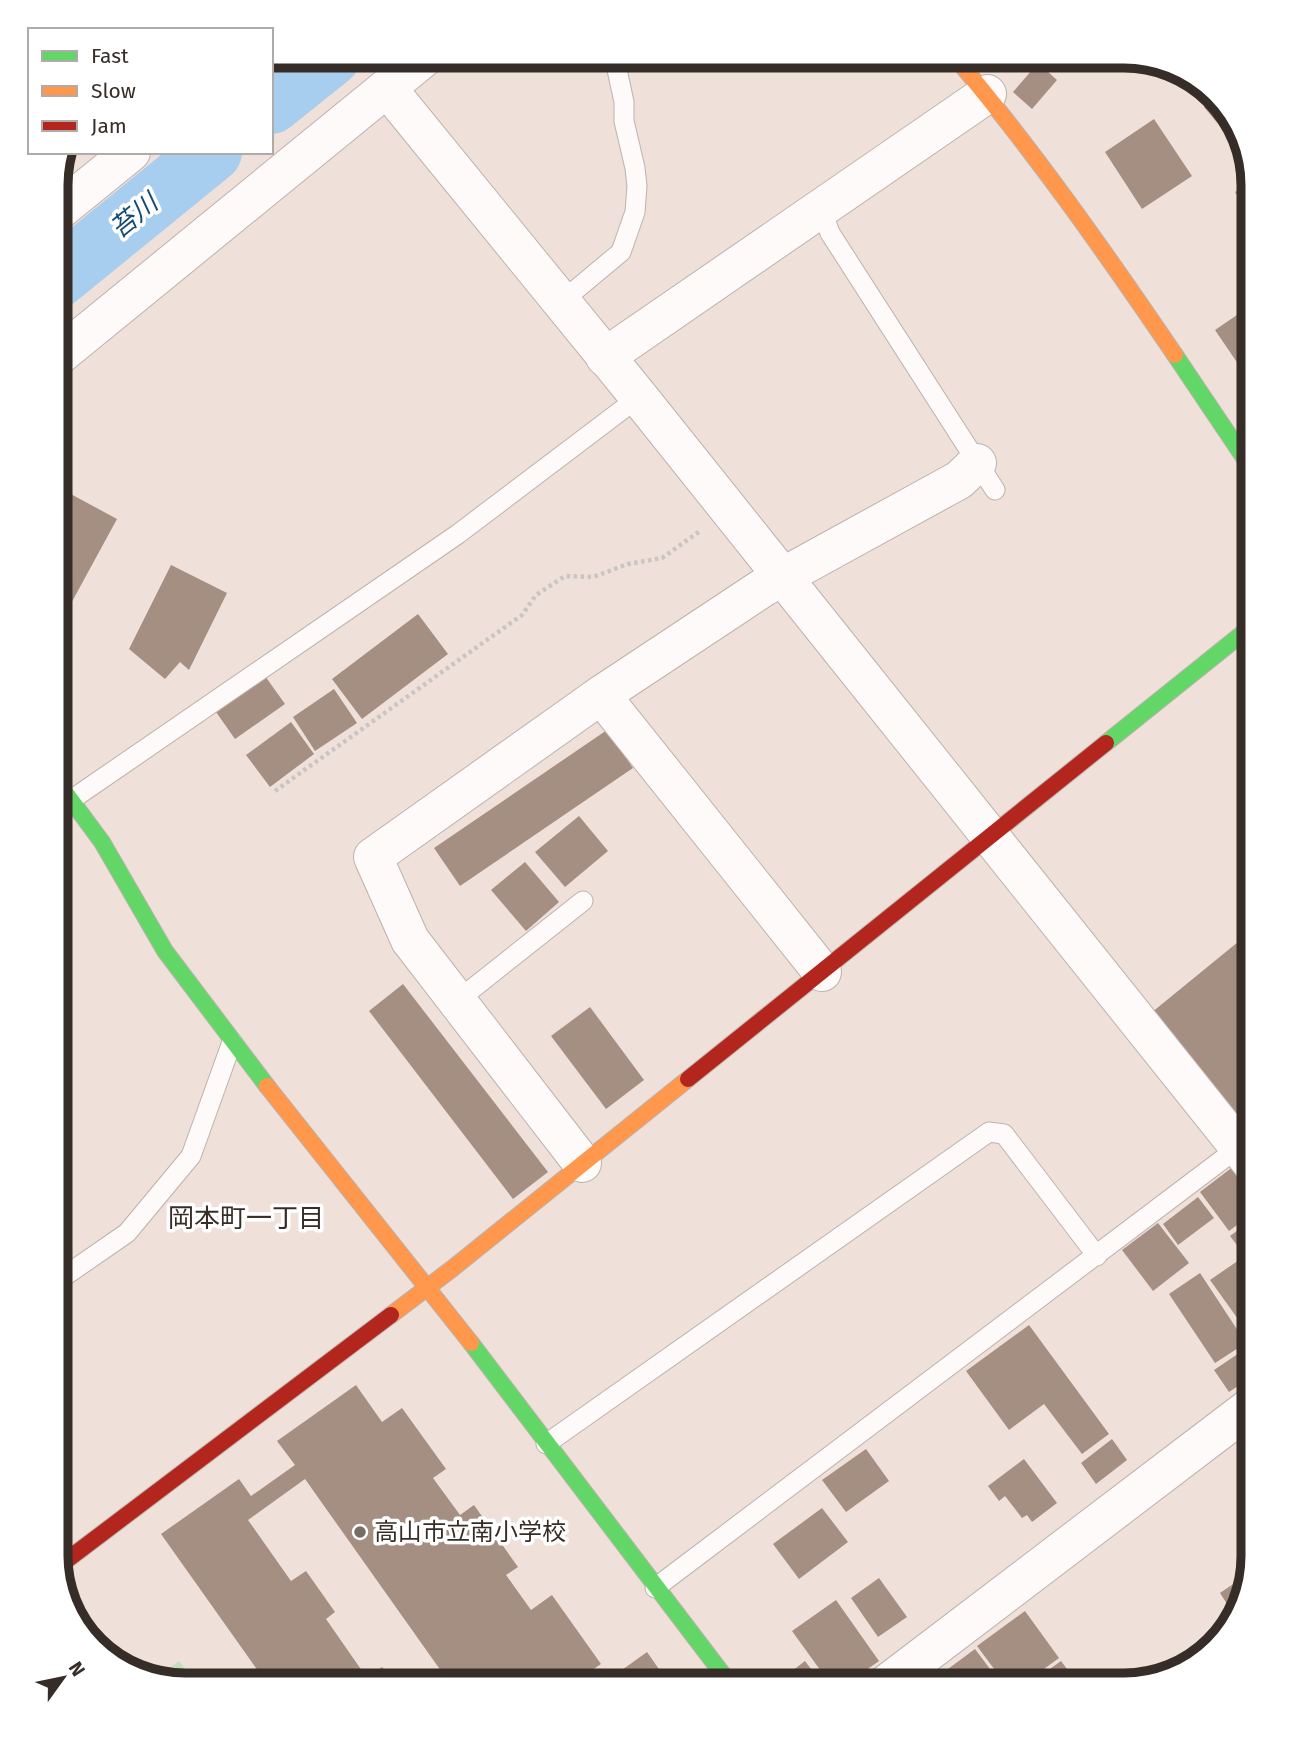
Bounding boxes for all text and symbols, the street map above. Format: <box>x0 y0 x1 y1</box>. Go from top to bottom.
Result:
legend <box>28 28 273 154</box>
text: Fast <box>91 43 129 69</box>
text: Slow <box>91 78 136 104</box>
text: Jam <box>91 113 127 139</box>
water label: 苔川 <box>104 186 166 244</box>
district label: 岡本町一丁目 <box>168 1203 324 1234</box>
place label: 高山市立南小学校 <box>374 1518 566 1546</box>
marker: 高山市立南小学校 <box>352 1524 368 1540</box>
north arrow <box>28 1643 98 1713</box>
text: N <box>64 1657 90 1681</box>

